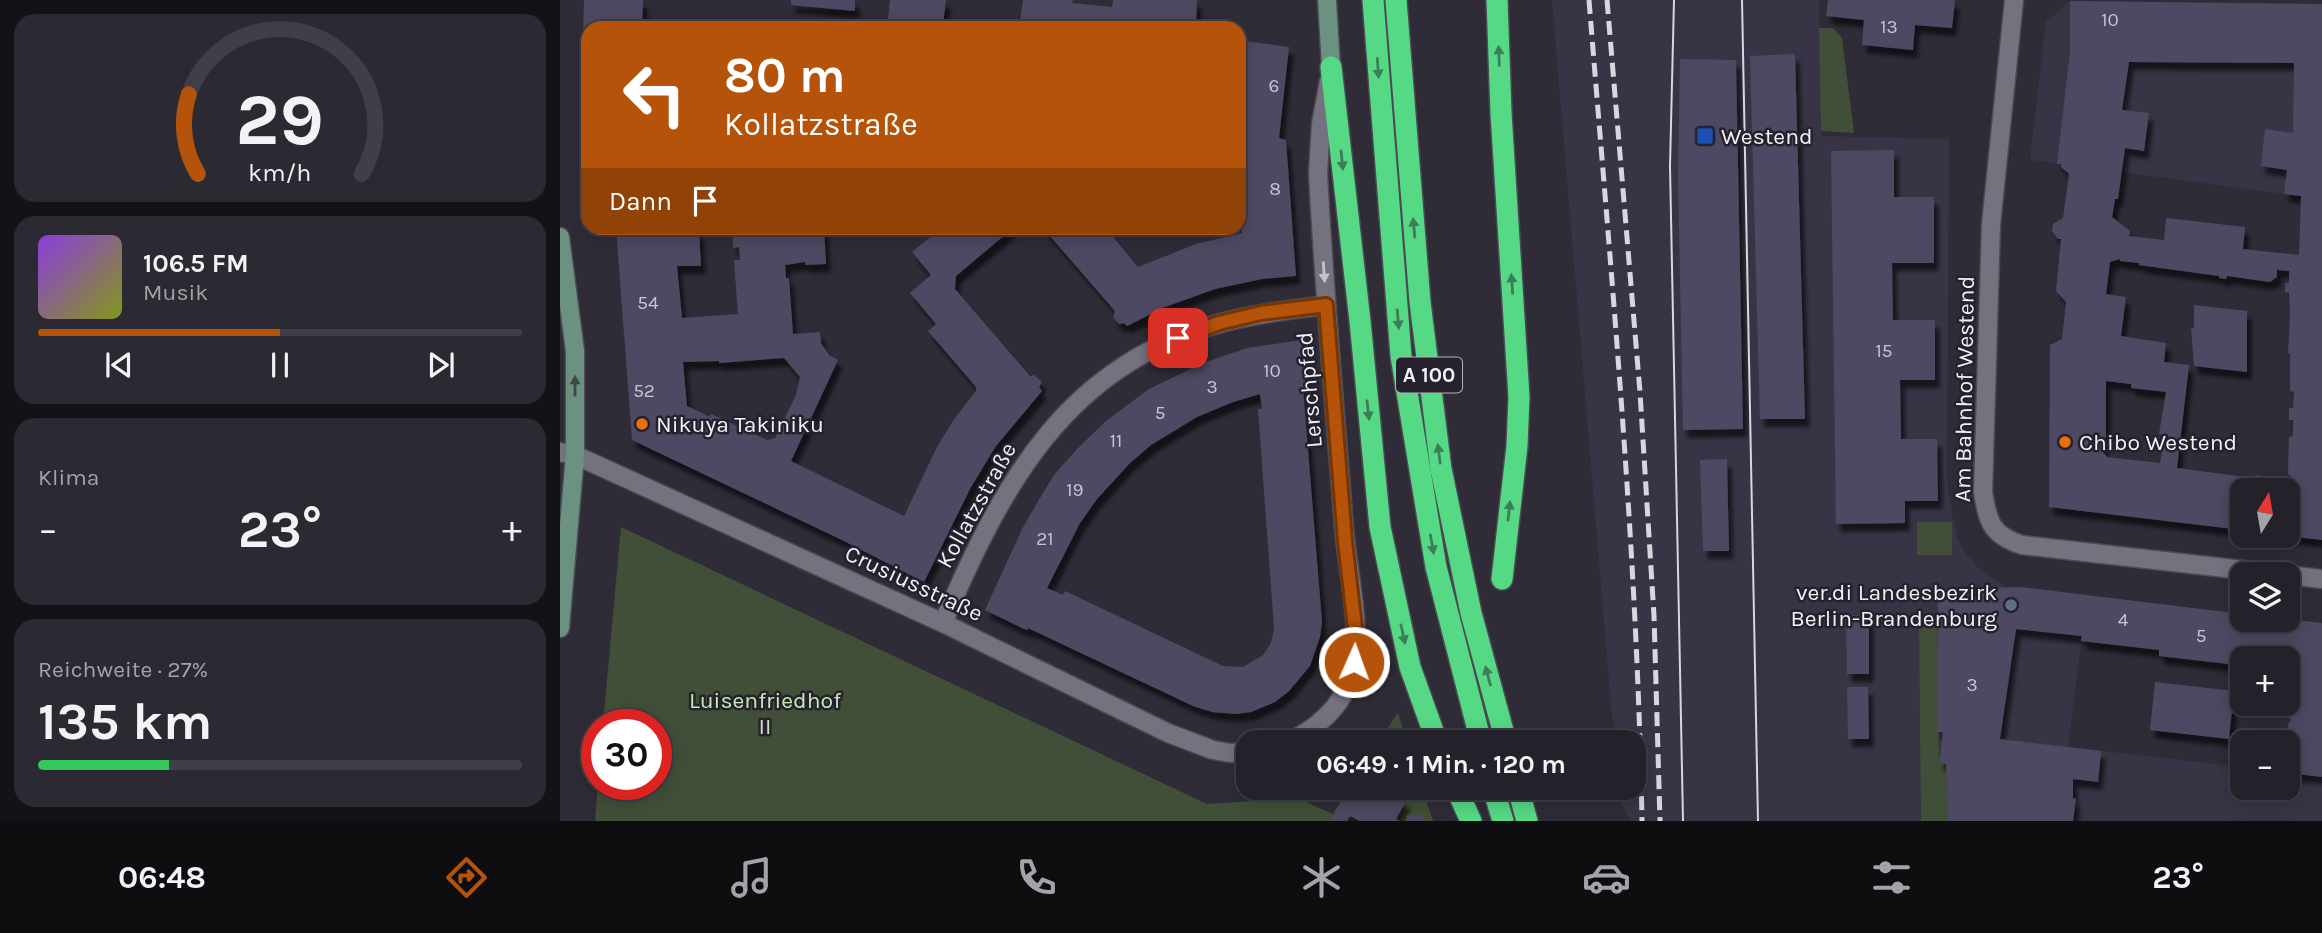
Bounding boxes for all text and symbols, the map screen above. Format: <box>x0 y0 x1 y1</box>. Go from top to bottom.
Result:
house number: 10 <box>2101 9 2119 31</box>
house number: 13 <box>1880 16 1898 38</box>
one-way arrow <box>1494 45 1505 67</box>
text: 80 m <box>724 47 846 104</box>
icon: left <box>609 49 700 140</box>
one-way arrow <box>1373 57 1384 79</box>
house number: 6 <box>1269 75 1279 97</box>
text: 29 <box>236 77 324 162</box>
text: Kollatzstraße <box>724 106 918 143</box>
place label: Westend <box>1721 123 1813 150</box>
marker: Westend <box>1695 126 1715 146</box>
one-way arrow <box>1336 149 1347 171</box>
text: km/h <box>248 158 312 187</box>
house number: 8 <box>1269 178 1281 200</box>
icon: arrive <box>686 182 724 220</box>
text: Dann <box>609 186 672 217</box>
one-way arrow <box>1408 217 1419 239</box>
text: 106.5 FM <box>143 248 249 279</box>
one-way arrow <box>1319 261 1330 283</box>
one-way arrow <box>1507 273 1518 295</box>
street label: Am Bahnhof Westend <box>1949 276 1980 502</box>
text: Musik <box>143 279 208 306</box>
house number: 54 <box>637 292 659 314</box>
pin <box>1148 308 1208 368</box>
one-way arrow <box>1393 308 1404 330</box>
icon: arrive <box>1159 319 1197 357</box>
street label: Lerschpfad <box>1291 331 1328 449</box>
house number: 15 <box>1875 340 1893 362</box>
icon: previous <box>100 346 138 384</box>
icon: pause <box>261 346 299 384</box>
icon: next <box>422 346 460 384</box>
road number: A 100 <box>1396 358 1462 392</box>
house number: 10 <box>1263 360 1281 382</box>
one-way arrow <box>569 375 581 397</box>
house number: 3 <box>1206 376 1218 398</box>
house number: 52 <box>633 380 655 402</box>
one-way arrow <box>1363 399 1374 421</box>
house number: 5 <box>1155 402 1165 424</box>
place label: Nikuya Takiniku <box>656 411 824 438</box>
marker: Nikuya Takiniku <box>634 416 650 432</box>
place label: Chibo Westend <box>2079 429 2237 456</box>
house number: 11 <box>1110 430 1122 452</box>
marker: Chibo Westend <box>2057 434 2073 450</box>
street label: Kollatzstraße <box>931 438 1022 573</box>
one-way arrow <box>1433 443 1444 465</box>
text: Klima <box>38 464 99 491</box>
north arrow <box>2230 478 2300 548</box>
map controls <box>2230 478 2300 800</box>
house number: 19 <box>1066 479 1084 501</box>
text: 23° <box>238 499 322 560</box>
one-way arrow <box>1504 499 1515 521</box>
text: − <box>38 507 58 552</box>
text: + <box>502 507 522 552</box>
house number: 21 <box>1036 528 1054 550</box>
one-way arrow <box>1427 533 1438 555</box>
street label: Crusiusstraße <box>841 540 987 627</box>
button: layers <box>2230 562 2300 632</box>
place label: ver.di Landesbezirk Berlin-Brandenburg <box>1790 579 1997 632</box>
marker: ver.di Landesbezirk Berlin-Brandenburg <box>2003 597 2019 613</box>
house number: 4 <box>2118 609 2129 631</box>
one-way arrow <box>1398 623 1409 645</box>
position arrow <box>1317 625 1391 699</box>
house number: 5 <box>2196 625 2206 647</box>
button: + <box>2230 646 2300 716</box>
text: Reichweite · 27% <box>38 656 208 683</box>
one-way arrow <box>1482 665 1493 687</box>
house number: 3 <box>1966 674 1978 696</box>
park label: Luisenfriedhof II <box>689 687 841 740</box>
text: 135 km <box>38 691 212 752</box>
speed limit sign: 30 <box>581 709 672 800</box>
button: − <box>2230 730 2300 800</box>
text: 06:49 · 1 Min. · 120 m <box>1316 749 1566 780</box>
icon: directions <box>442 853 491 902</box>
icon: music <box>727 853 776 902</box>
icon: phone <box>1012 853 1061 902</box>
icon: climate <box>1297 853 1346 902</box>
icon: car <box>1582 853 1631 902</box>
icon: filters <box>1867 853 1916 902</box>
text: 06:48 <box>118 859 206 896</box>
text: 23° <box>2152 859 2204 896</box>

